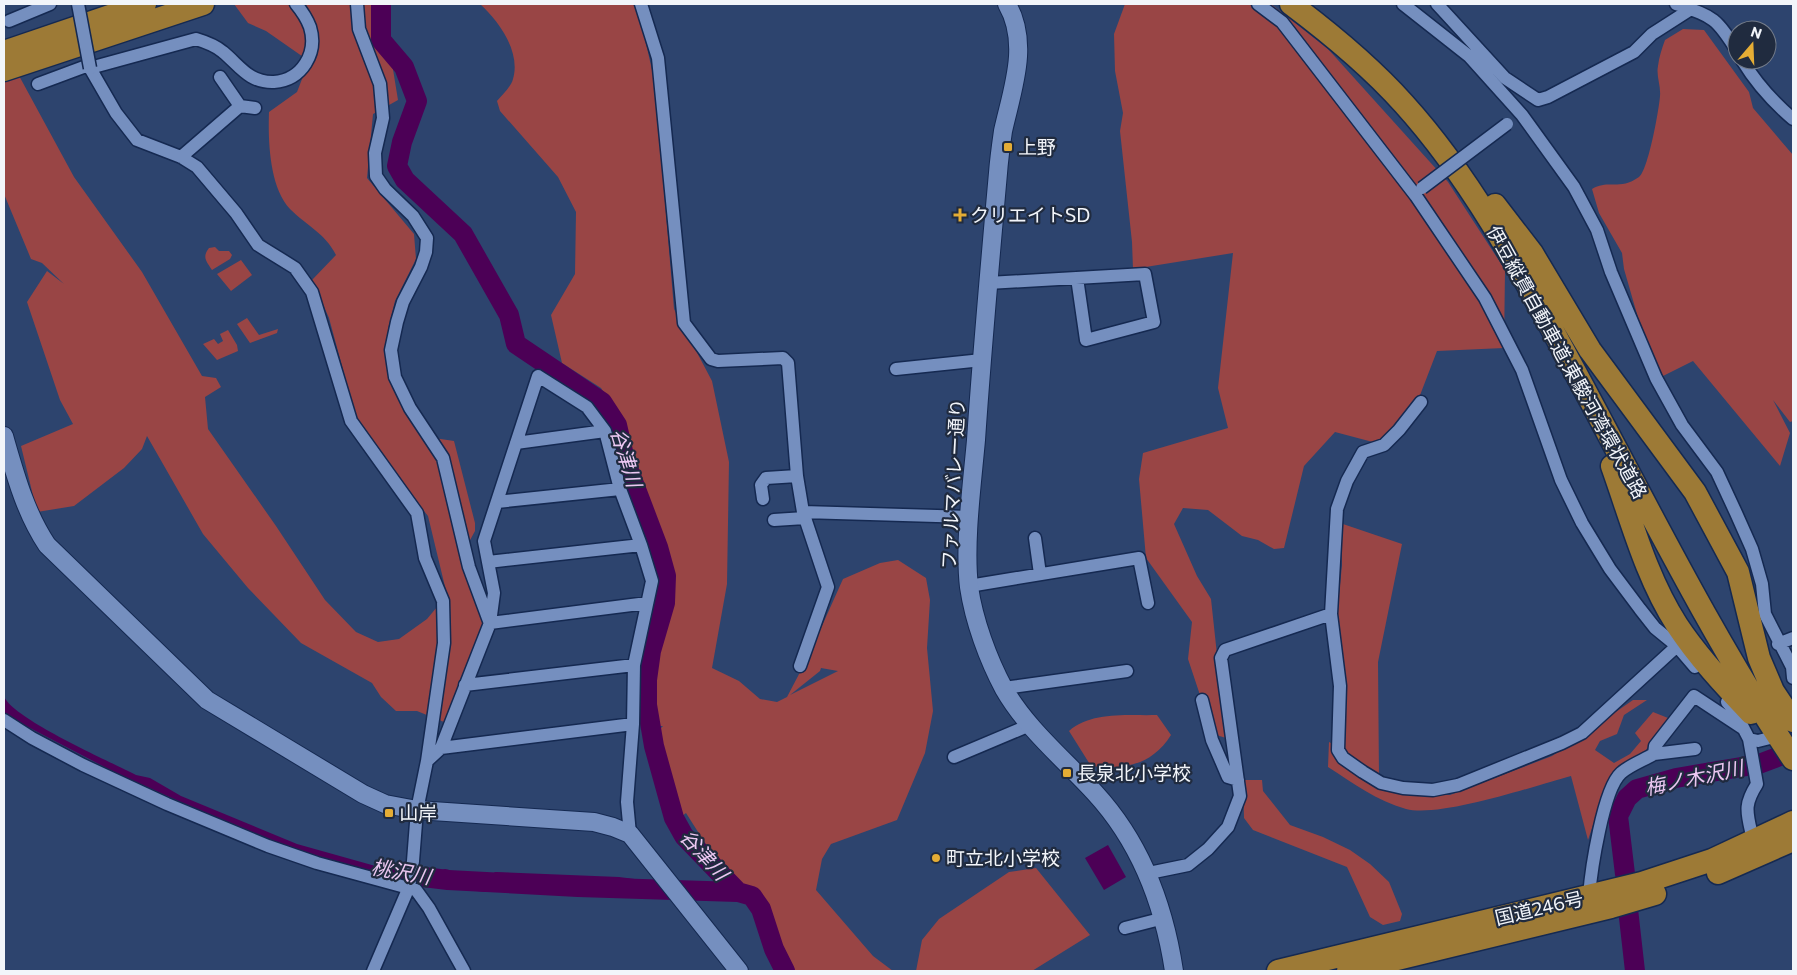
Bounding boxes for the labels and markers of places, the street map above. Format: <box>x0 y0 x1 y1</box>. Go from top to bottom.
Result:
place label: 上野 <box>1018 135 1056 158</box>
marker: 上野 <box>1002 141 1014 153</box>
place label: クリエイトSD <box>970 203 1090 226</box>
marker: クリエイトSD <box>954 209 966 221</box>
place label: 長泉北小学校 <box>1077 761 1191 784</box>
marker: 長泉北小学校 <box>1061 767 1073 779</box>
place label: 山岸 <box>399 801 437 824</box>
marker: 山岸 <box>383 807 395 819</box>
place label: 町立北小学校 <box>946 846 1060 869</box>
marker: 町立北小学校 <box>930 852 942 864</box>

